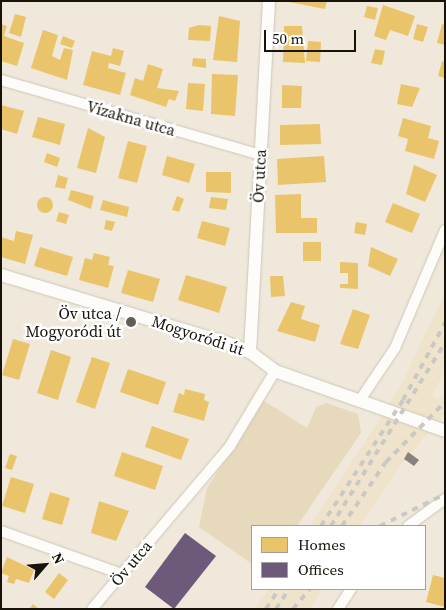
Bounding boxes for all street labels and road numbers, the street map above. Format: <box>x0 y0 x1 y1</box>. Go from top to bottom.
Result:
street label: Vízakna utca <box>84 96 178 140</box>
street label: Öv utca <box>248 149 270 203</box>
street label: Mogyoródi út <box>150 311 246 359</box>
street label: Öv utca <box>106 536 156 590</box>

